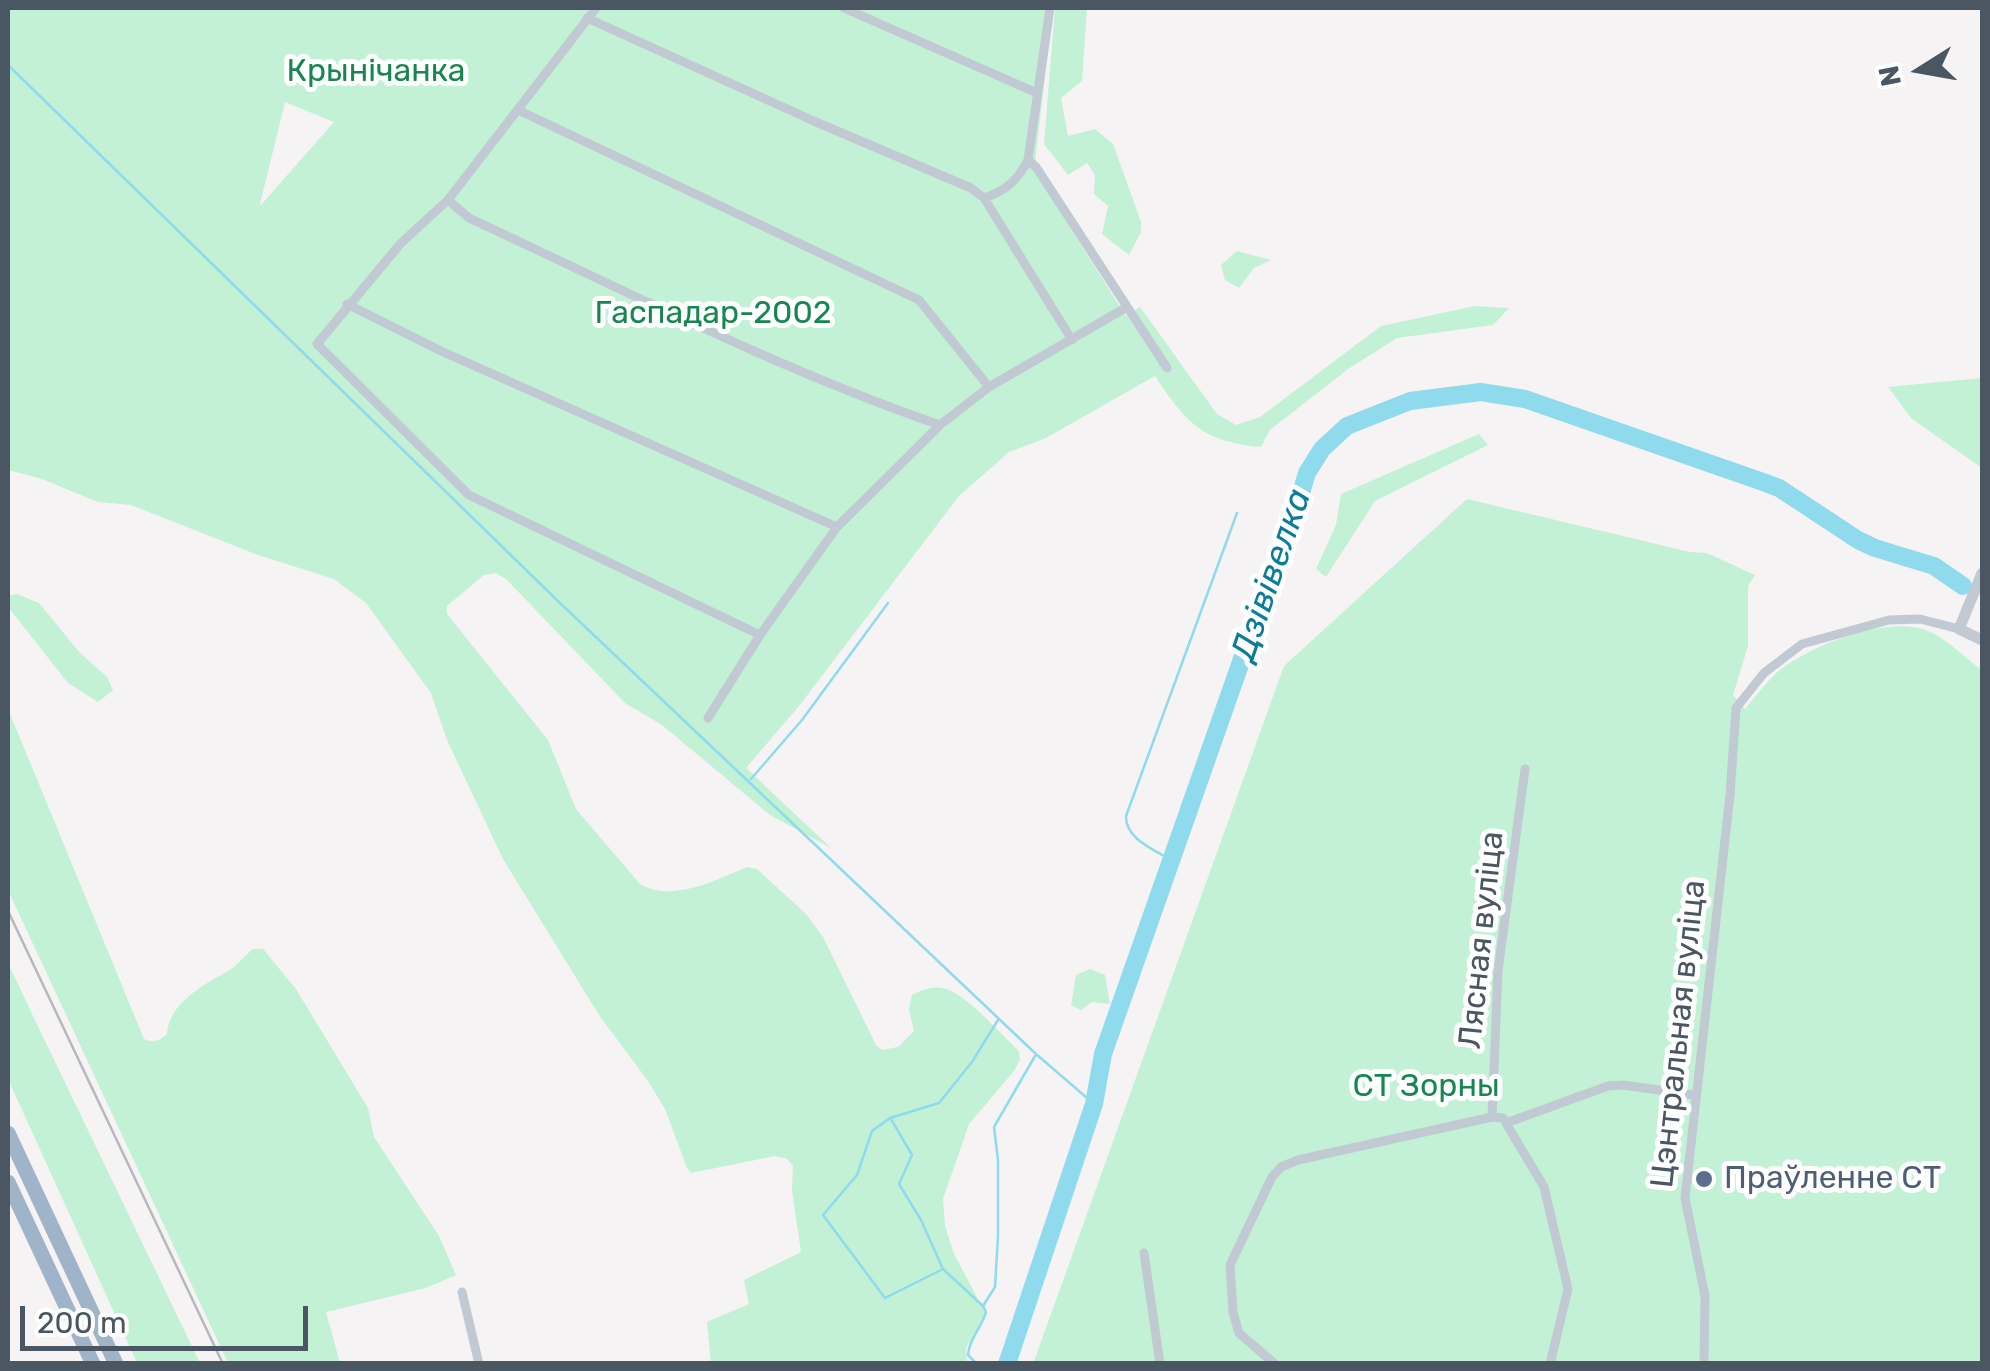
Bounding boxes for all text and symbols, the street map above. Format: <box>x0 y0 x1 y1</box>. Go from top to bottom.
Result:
north arrow <box>1870 20 1970 120</box>
park label: Крынічанка <box>286 53 466 91</box>
text: N <box>1872 63 1908 89</box>
park label: Гаспадар-2002 <box>594 295 832 333</box>
water label: Дзівівелка <box>1223 484 1321 666</box>
street label: Лясная вуліца <box>1451 829 1513 1051</box>
street label: Цэнтральная вуліца <box>1644 878 1714 1190</box>
park label: СТ Зорны <box>1352 1068 1500 1106</box>
place label: Праўленне СТ <box>1724 1160 1941 1198</box>
marker: Праўленне СТ <box>1693 1168 1715 1190</box>
scale bar <box>25 1286 312 1348</box>
text: 200 m <box>37 1305 127 1341</box>

